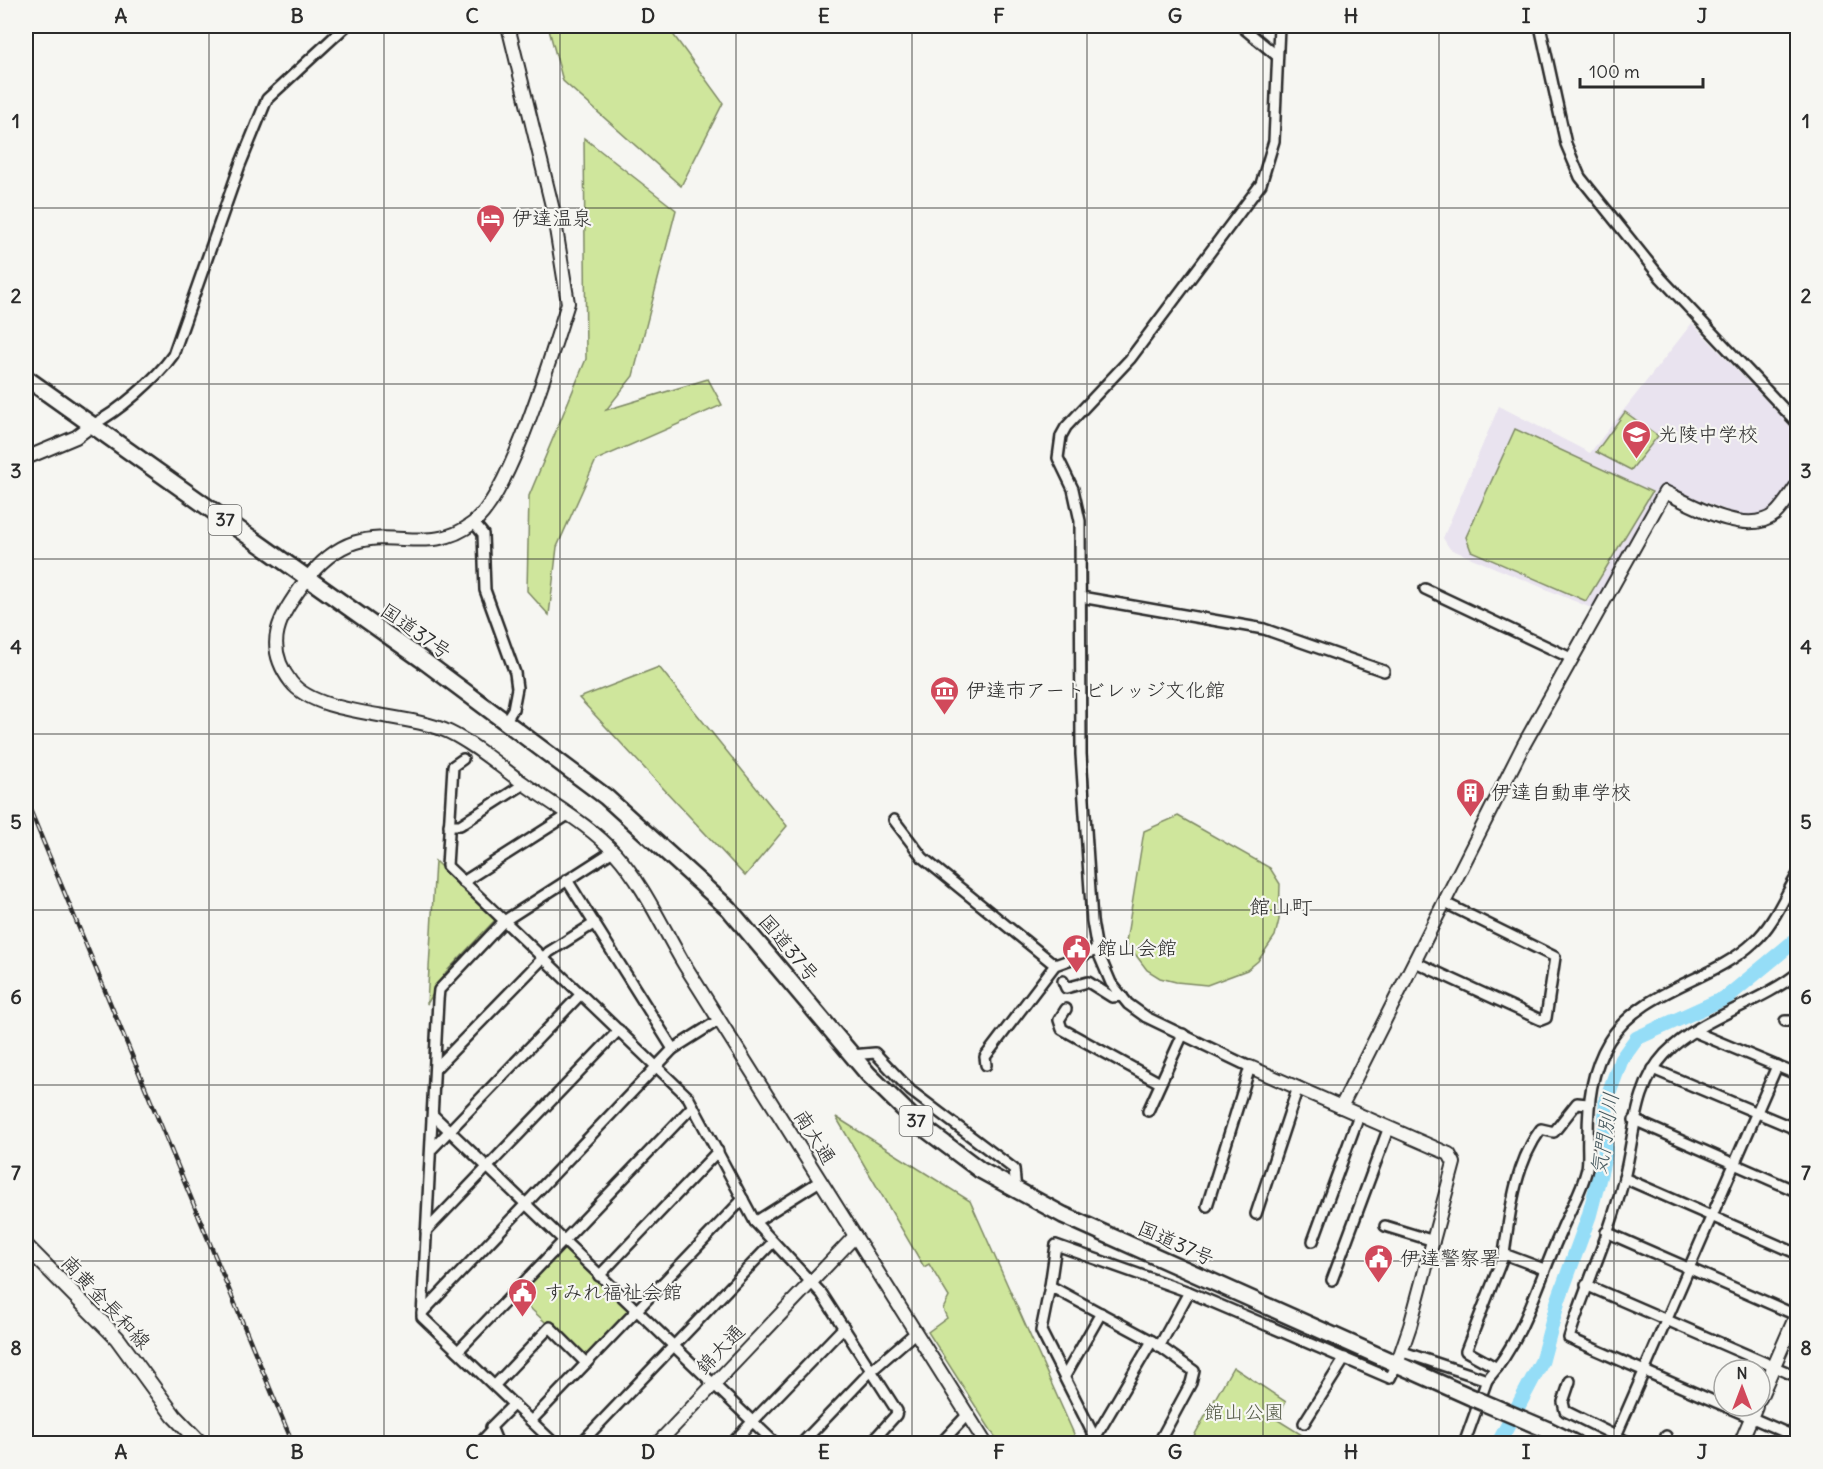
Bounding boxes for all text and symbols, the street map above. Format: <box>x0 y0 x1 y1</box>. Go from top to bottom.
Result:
text: A <box>115 3 128 28</box>
text: B <box>290 3 304 28</box>
text: C <box>465 3 479 28</box>
text: D <box>641 3 655 28</box>
text: E <box>818 3 830 28</box>
text: F <box>993 3 1005 28</box>
text: G <box>1168 3 1182 28</box>
text: H <box>1344 3 1358 28</box>
text: I <box>1522 3 1531 28</box>
text: J <box>1697 3 1708 28</box>
scale bar <box>1580 51 1703 89</box>
text: 100 m <box>1589 60 1640 83</box>
text: 1 <box>12 108 20 133</box>
text: 1 <box>1802 108 1810 133</box>
hotel icon: 伊達温泉 <box>475 202 507 244</box>
place label: 伊達温泉 <box>512 205 592 230</box>
text: 2 <box>11 283 22 308</box>
text: 2 <box>1801 283 1812 308</box>
school or university icon: 光陵中学校 <box>1621 418 1653 460</box>
place label: 光陵中学校 <box>1658 421 1758 446</box>
text: 3 <box>10 458 22 483</box>
text: 3 <box>1800 458 1812 483</box>
road number: 37 <box>208 505 242 535</box>
street label: 国道37号 <box>376 597 457 664</box>
text: 4 <box>10 634 22 659</box>
text: 4 <box>1800 634 1812 659</box>
museum icon: 伊達市アートビレッジ文化館 <box>929 674 961 716</box>
place label: 伊達市アートビレッジ文化館 <box>966 677 1225 702</box>
building icon: 伊達自動車学校 <box>1454 776 1486 818</box>
place label: 伊達自動車学校 <box>1491 779 1631 804</box>
text: 5 <box>10 809 22 834</box>
text: 5 <box>1800 809 1812 834</box>
district label: 館山町 <box>1250 893 1313 920</box>
street label: 国道37号 <box>754 909 825 987</box>
public building icon: 館山会館 <box>1060 932 1092 974</box>
place label: 館山会館 <box>1097 935 1177 960</box>
text: 6 <box>10 984 22 1009</box>
text: 6 <box>1800 984 1812 1009</box>
water label: 気門別川 <box>1585 1090 1624 1178</box>
street label: 南大通 <box>789 1105 842 1169</box>
road number: 37 <box>900 1106 932 1136</box>
text: 7 <box>11 1160 21 1185</box>
text: 7 <box>1801 1160 1811 1185</box>
street label: 国道37号 <box>1134 1215 1218 1270</box>
public building icon: 伊達警察署 <box>1363 1242 1395 1284</box>
place label: 伊達警察署 <box>1400 1245 1500 1270</box>
street label: 南黄金長和線 <box>56 1249 156 1354</box>
public building icon: すみれ福祉会館 <box>507 1276 539 1318</box>
place label: すみれ福祉会館 <box>544 1279 682 1304</box>
street label: 錦大通 <box>690 1318 749 1379</box>
text: 8 <box>10 1335 22 1360</box>
text: 8 <box>1800 1335 1812 1360</box>
north arrow <box>1712 1358 1772 1418</box>
text: N <box>1736 1363 1748 1383</box>
park label: 館山公園 <box>1204 1399 1284 1424</box>
text: A <box>115 1439 128 1464</box>
text: B <box>290 1439 304 1464</box>
text: C <box>465 1439 479 1464</box>
text: D <box>641 1439 655 1464</box>
text: E <box>818 1439 830 1464</box>
text: F <box>993 1439 1005 1464</box>
text: G <box>1168 1439 1182 1464</box>
text: H <box>1344 1439 1358 1464</box>
text: I <box>1522 1439 1531 1464</box>
text: J <box>1697 1439 1708 1464</box>

